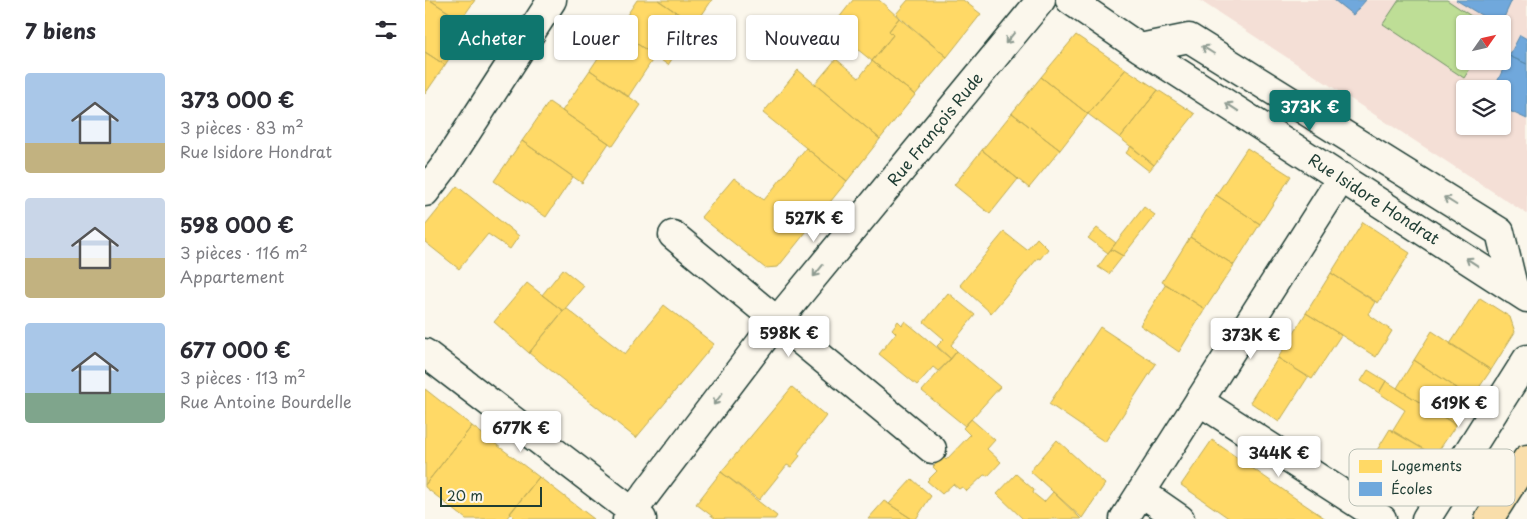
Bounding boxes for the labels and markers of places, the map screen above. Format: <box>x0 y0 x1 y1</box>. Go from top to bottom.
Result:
pin: 373K € <box>1269 90 1351 132</box>
pin: 527K € <box>773 200 855 243</box>
pin: 598K € <box>748 316 830 358</box>
pin: 373K € <box>1210 318 1292 360</box>
pin: 619K € <box>1418 386 1500 428</box>
pin: 677K € <box>480 410 562 453</box>
pin: 344K € <box>1238 436 1320 478</box>

